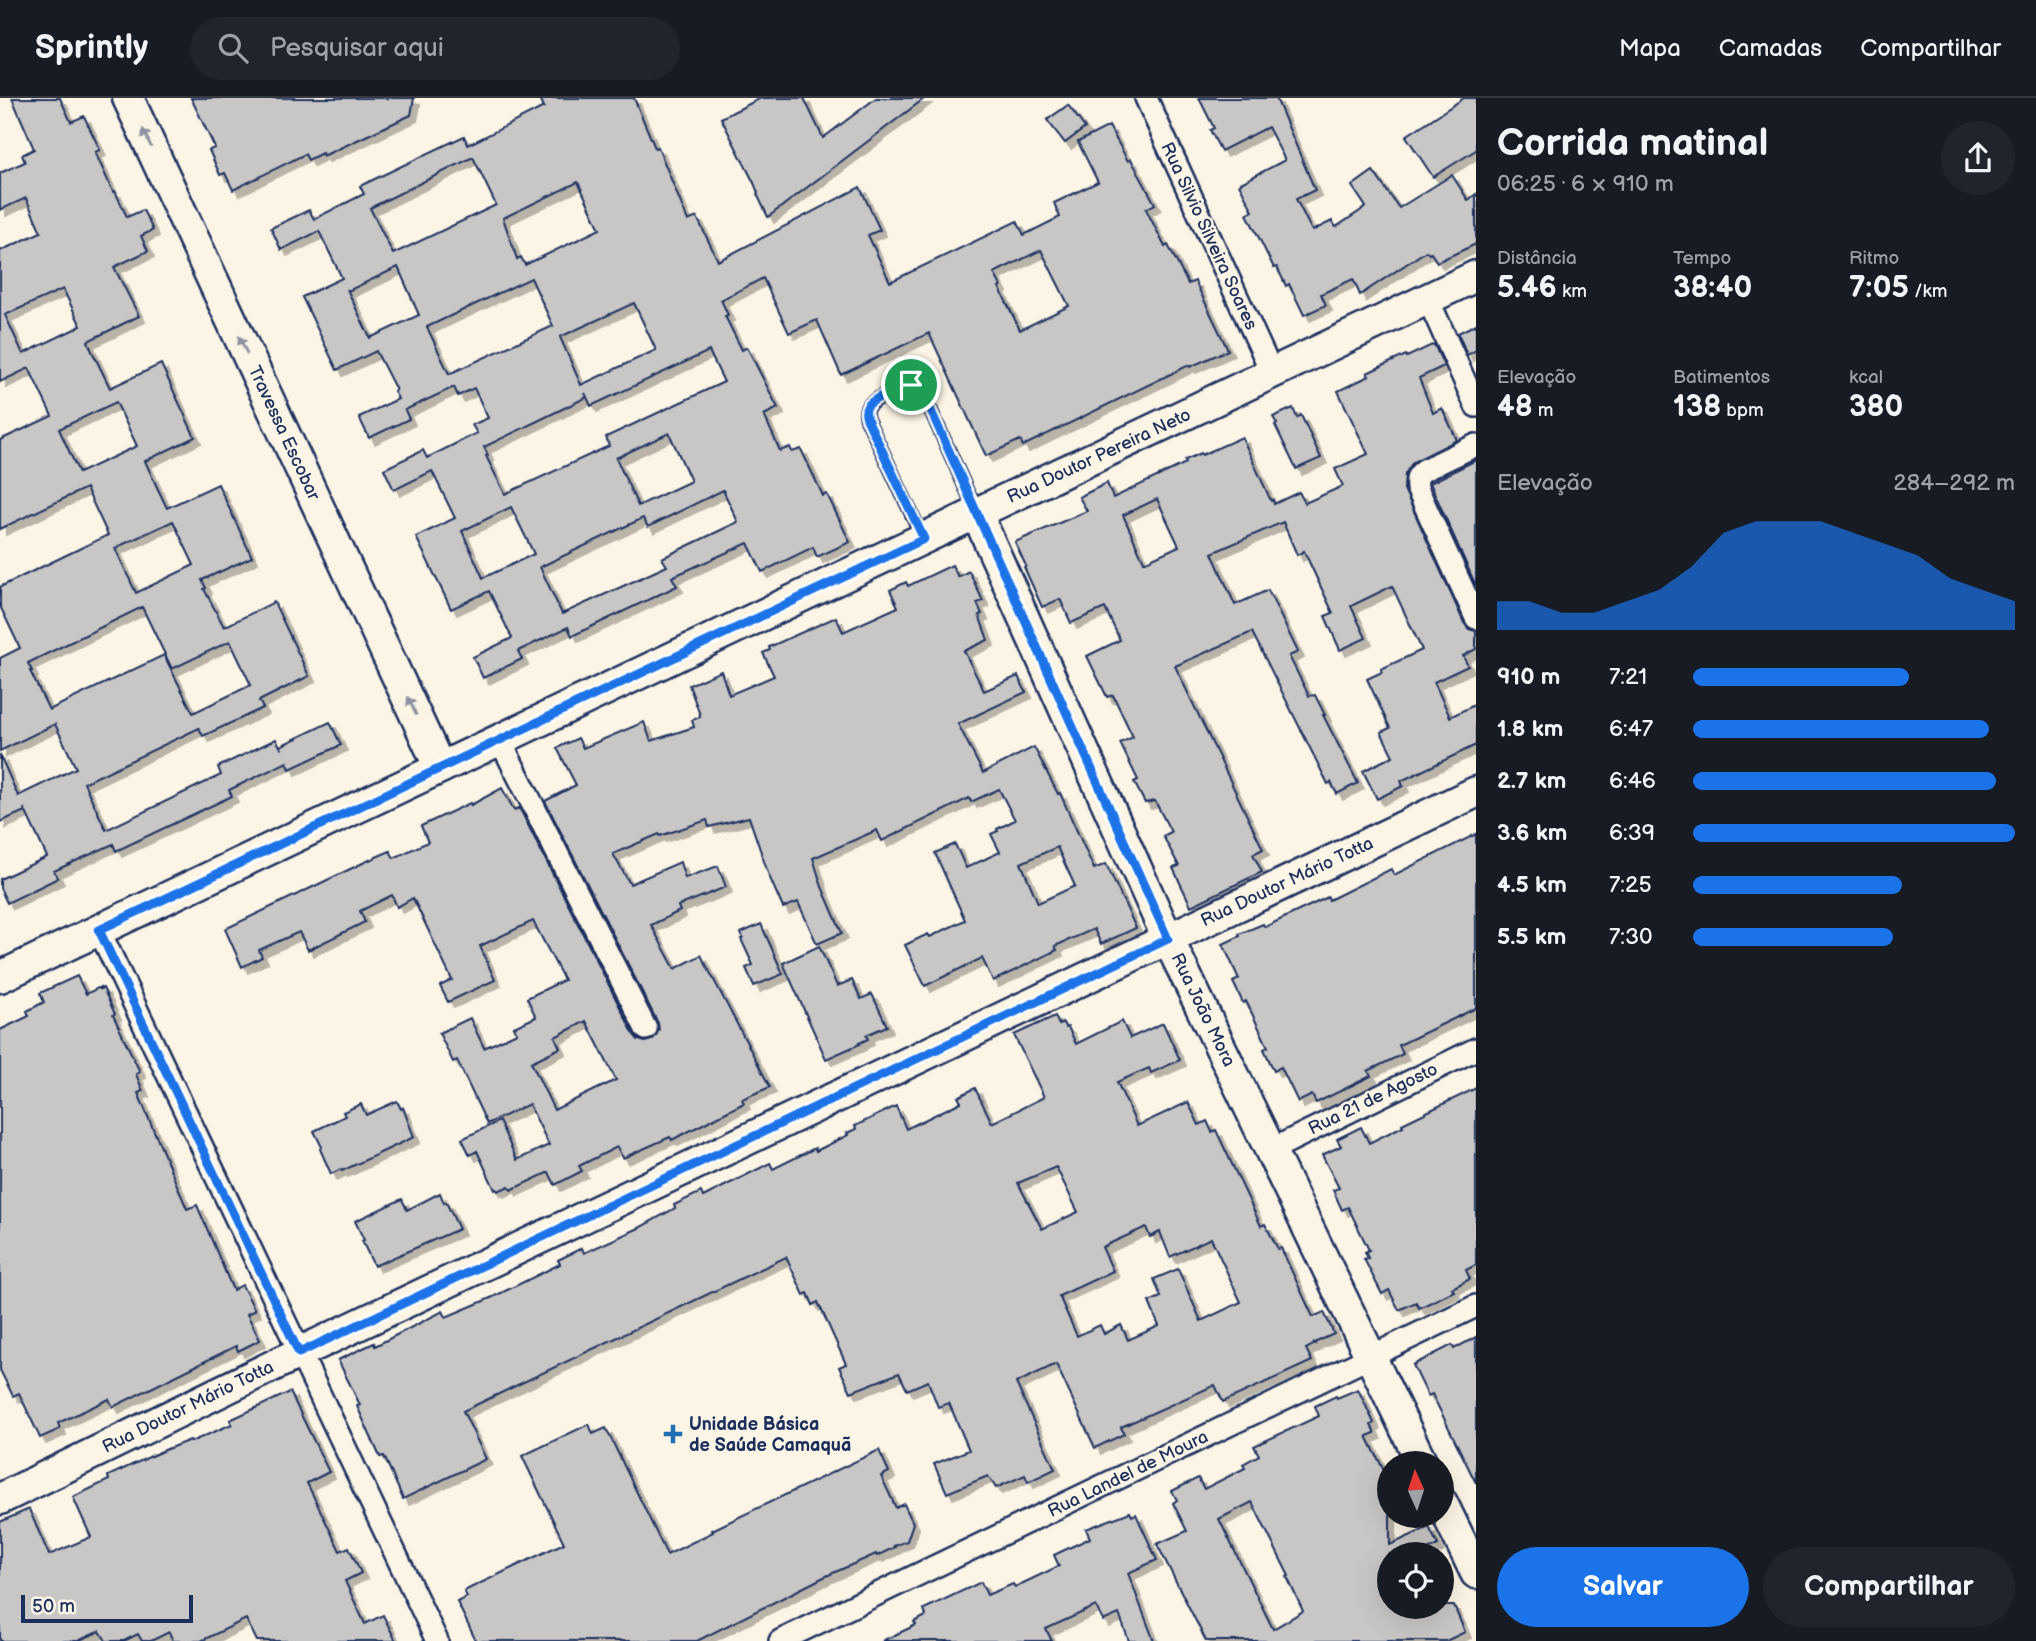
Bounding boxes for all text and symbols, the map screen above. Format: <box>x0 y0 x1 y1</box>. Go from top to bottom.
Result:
search box <box>190 17 680 80</box>
text: Sprintly <box>35 28 148 68</box>
icon: search <box>214 29 252 67</box>
text: Pesquisar aqui <box>270 33 444 64</box>
text: Mapa <box>1619 34 1681 63</box>
text: Camadas <box>1719 34 1822 63</box>
text: Compartilhar <box>1860 34 2001 63</box>
text: Corrida matinal <box>1497 121 1768 166</box>
button: share <box>1941 121 2015 195</box>
one-way arrow <box>141 128 153 148</box>
street label: Rua Silvio Silveira Soares <box>1156 139 1262 333</box>
text: 06:25 · 6 × 910 m <box>1497 170 1674 198</box>
text: Distância <box>1497 247 1577 270</box>
text: Tempo <box>1673 247 1731 270</box>
text: Ritmo <box>1849 247 1899 270</box>
text: 5.46 <box>1497 270 1557 306</box>
text: 38:40 <box>1673 270 1752 306</box>
text: 7:05 <box>1849 270 1909 306</box>
text: km <box>1557 280 1587 303</box>
text: /km <box>1909 280 1948 303</box>
one-way arrow <box>237 334 248 355</box>
pin <box>881 355 941 415</box>
street label: Travessa Escobar <box>244 363 324 504</box>
icon: arrive <box>892 366 930 404</box>
text: Elevação <box>1497 366 1576 389</box>
text: Batimentos <box>1673 366 1770 389</box>
text: kcal <box>1849 366 1883 389</box>
text: 48 <box>1497 389 1533 425</box>
text: 138 <box>1673 389 1721 425</box>
text: 380 <box>1849 389 1903 425</box>
text: m <box>1533 399 1554 422</box>
text: bpm <box>1721 399 1764 422</box>
street label: Rua Doutor Pereira Neto <box>1004 404 1194 508</box>
text: Elevação <box>1497 469 1593 497</box>
text: 284–292 m <box>1893 469 2015 497</box>
text: 910 m <box>1497 663 1560 691</box>
text: 7:21 <box>1609 663 1647 691</box>
one-way arrow <box>406 696 417 716</box>
text: 1.8 km <box>1497 715 1563 743</box>
text: 6:47 <box>1609 715 1653 743</box>
text: 2.7 km <box>1497 767 1566 795</box>
text: 6:46 <box>1609 767 1656 795</box>
text: 3.6 km <box>1497 819 1567 847</box>
text: 6:39 <box>1609 819 1655 847</box>
street label: Rua Doutor Mário Totta <box>1197 833 1377 931</box>
text: 4.5 km <box>1497 871 1567 899</box>
text: 7:25 <box>1609 871 1652 899</box>
text: 5.5 km <box>1497 923 1566 951</box>
text: 7:30 <box>1609 923 1653 951</box>
street label: Rua João Mora <box>1166 950 1240 1070</box>
street label: Rua 21 de Agosto <box>1305 1059 1441 1139</box>
street label: Rua Doutor Mário Totta <box>99 1356 277 1458</box>
place label: Unidade Básica de Saúde Camaquã <box>689 1414 851 1456</box>
marker: Unidade Básica de Saúde Camaquã <box>663 1424 683 1444</box>
street label: Rua Landel de Moura <box>1044 1426 1212 1522</box>
north arrow <box>1377 1451 1454 1528</box>
map controls <box>1377 1451 1454 1619</box>
button: locate <box>1377 1542 1454 1619</box>
button: Salvar <box>1497 1547 1749 1627</box>
button: Compartilhar <box>1763 1547 2015 1627</box>
scale bar <box>21 1592 192 1624</box>
text: 50 m <box>32 1595 75 1618</box>

